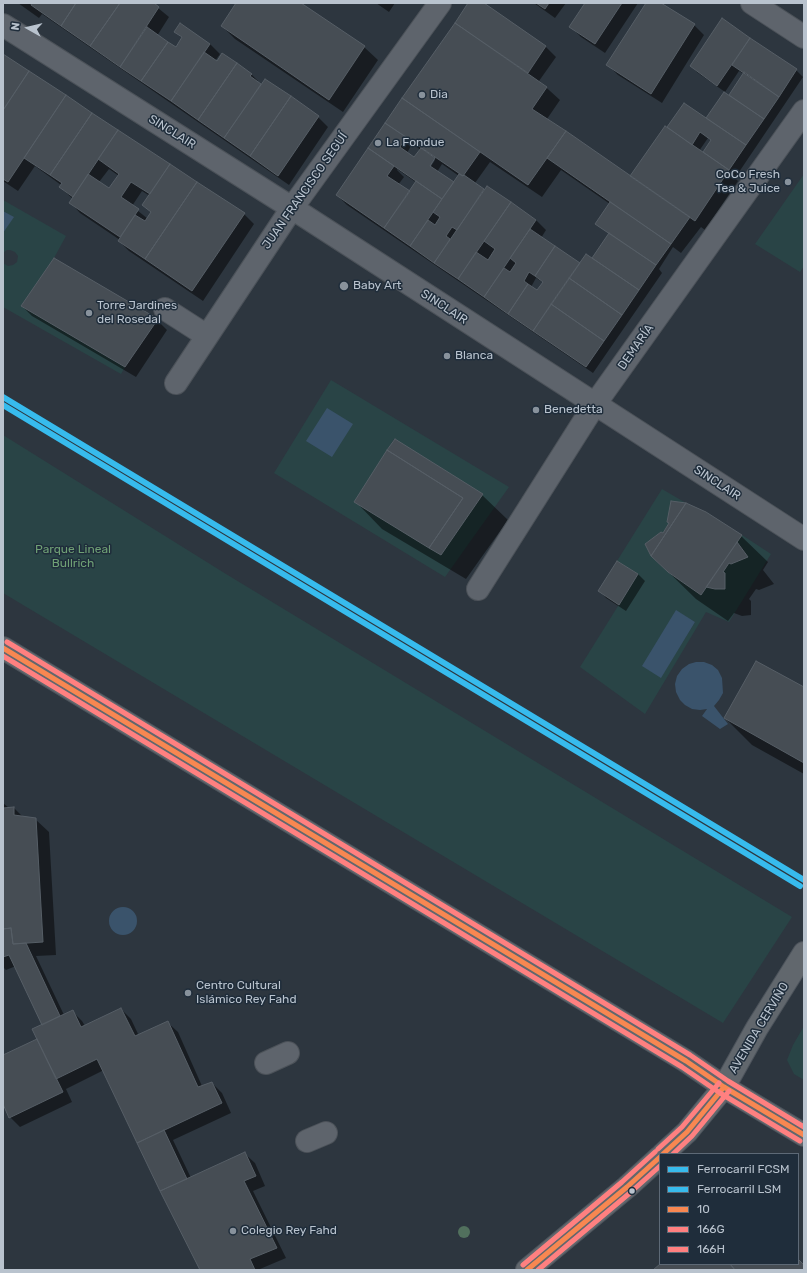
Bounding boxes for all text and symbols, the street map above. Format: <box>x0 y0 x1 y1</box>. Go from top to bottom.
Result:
north arrow <box>8 8 48 48</box>
text: N <box>9 21 23 31</box>
place label: Dia <box>430 88 448 102</box>
marker: Dia <box>417 90 427 100</box>
street label: SINCLAIR <box>146 112 198 152</box>
street label: JUAN FRANCISCO SEGUÍ <box>259 130 351 252</box>
place label: La Fondue <box>386 136 444 150</box>
marker: La Fondue <box>373 138 383 148</box>
place label: CoCo Fresh Tea & Juice <box>716 168 780 196</box>
marker: CoCo Fresh Tea & Juice <box>783 177 793 187</box>
place label: Baby Art <box>353 279 401 293</box>
marker: Baby Art <box>338 280 350 292</box>
street label: SINCLAIR <box>418 287 470 327</box>
place label: Torre Jardines del Rosedal <box>97 299 177 327</box>
marker: Torre Jardines del Rosedal <box>84 308 94 318</box>
street label: DEMARÍA <box>615 321 657 373</box>
place label: Blanca <box>455 349 493 363</box>
marker: Blanca <box>442 351 452 361</box>
place label: Benedetta <box>544 403 603 417</box>
marker: Benedetta <box>531 405 541 415</box>
street label: SINCLAIR <box>691 463 743 503</box>
park label: Parque Lineal Bullrich <box>35 543 111 571</box>
place label: Centro Cultural Islámico Rey Fahd <box>196 979 297 1007</box>
street label: AVENIDA CERVIÑO <box>726 980 792 1076</box>
marker: Centro Cultural Islámico Rey Fahd <box>183 988 193 998</box>
legend <box>659 1153 799 1265</box>
text: Ferrocarril FCSM <box>697 1162 790 1176</box>
text: Ferrocarril LSM <box>697 1182 781 1196</box>
unlabelled marker <box>627 1186 637 1196</box>
text: 10 <box>697 1202 710 1216</box>
text: 166G <box>697 1222 725 1236</box>
place label: Colegio Rey Fahd <box>241 1224 337 1238</box>
marker: Colegio Rey Fahd <box>228 1226 238 1236</box>
text: 166H <box>697 1242 725 1256</box>

